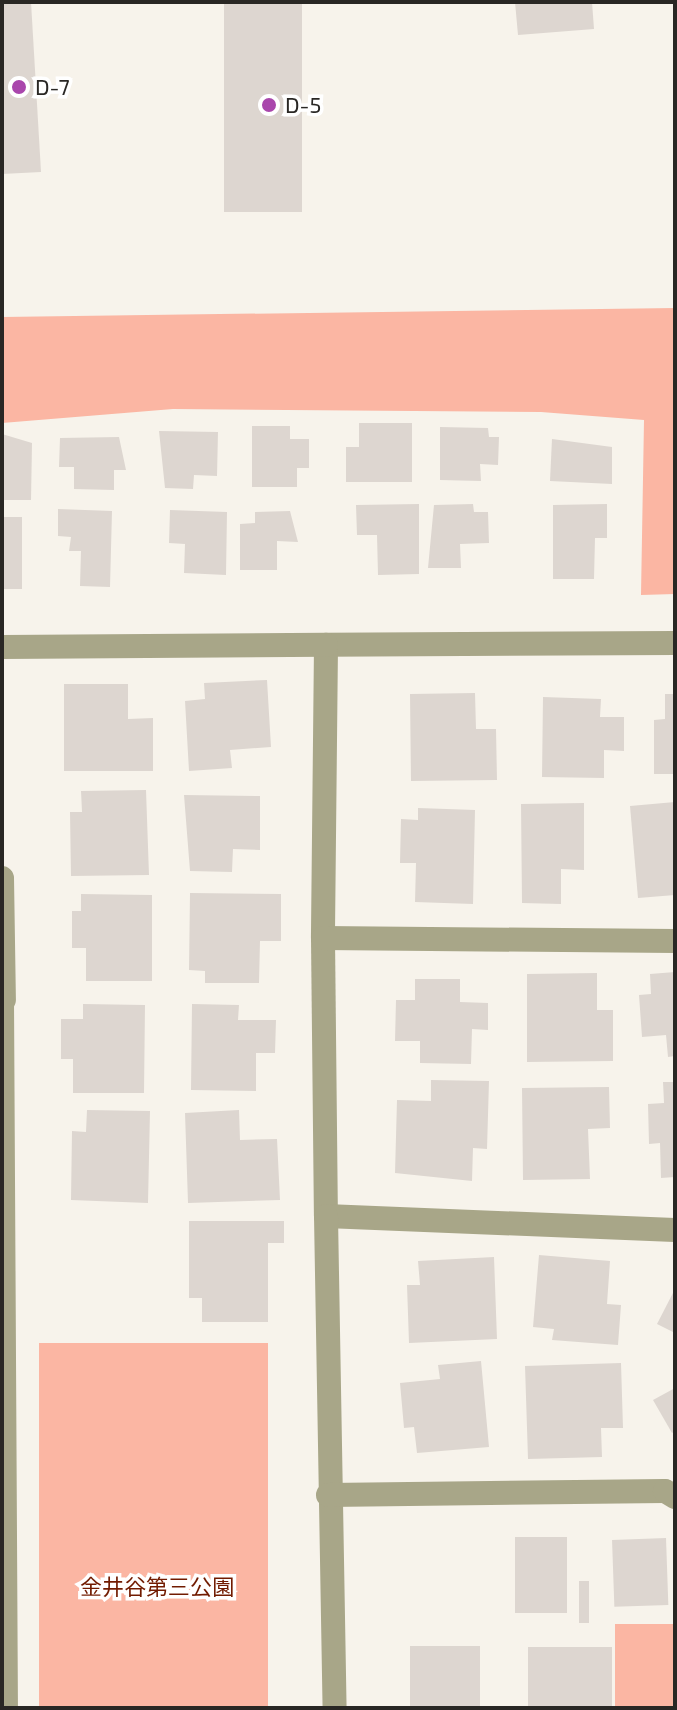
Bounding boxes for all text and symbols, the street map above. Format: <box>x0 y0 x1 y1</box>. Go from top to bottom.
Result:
place label: D-7 <box>35 74 70 100</box>
marker: D-7 <box>10 78 28 96</box>
place label: D-5 <box>285 92 321 118</box>
marker: D-5 <box>260 96 278 114</box>
park label: 金井谷第三公園 <box>80 1574 234 1600</box>

